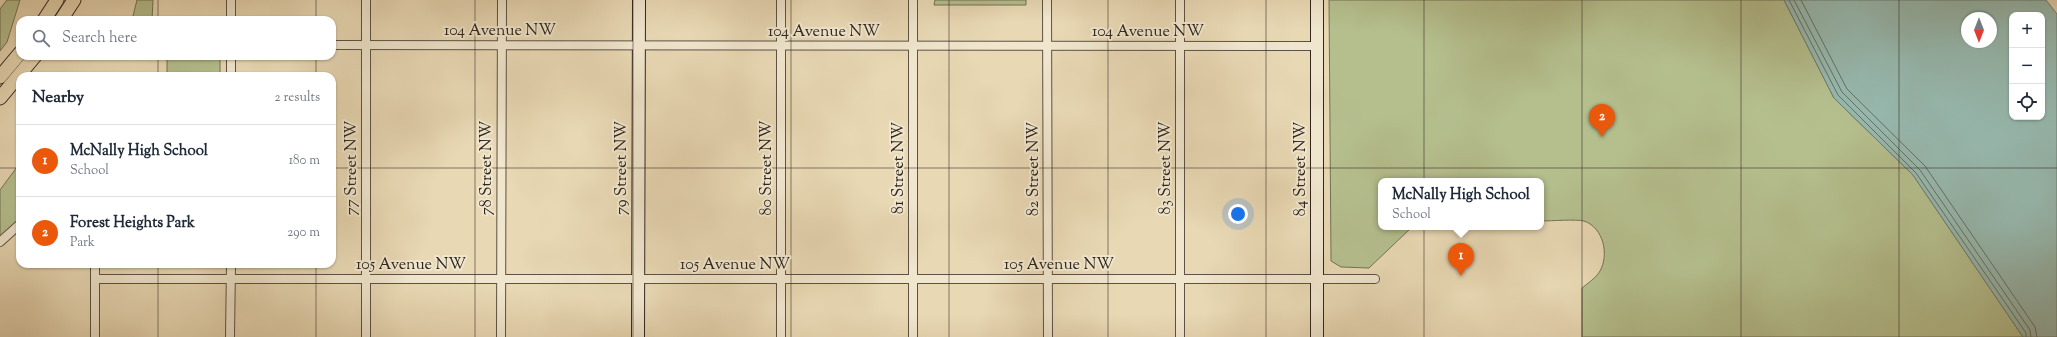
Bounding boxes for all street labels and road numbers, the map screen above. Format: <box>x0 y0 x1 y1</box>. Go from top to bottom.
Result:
street label: 104 Avenue NW <box>444 20 556 43</box>
street label: 104 Avenue NW <box>768 21 880 44</box>
street label: 104 Avenue NW <box>1092 21 1204 44</box>
street label: 77 Street NW <box>341 120 364 215</box>
street label: 78 Street NW <box>476 120 499 215</box>
street label: 80 Street NW <box>756 120 779 216</box>
street label: 79 Street NW <box>611 121 634 215</box>
street label: 83 Street NW <box>1155 121 1178 215</box>
street label: 84 Street NW <box>1290 121 1313 216</box>
street label: 81 Street NW <box>888 122 911 214</box>
street label: 82 Street NW <box>1023 122 1046 216</box>
street label: 105 Avenue NW <box>356 254 466 277</box>
street label: 105 Avenue NW <box>680 254 790 277</box>
street label: 105 Avenue NW <box>1004 254 1114 277</box>

